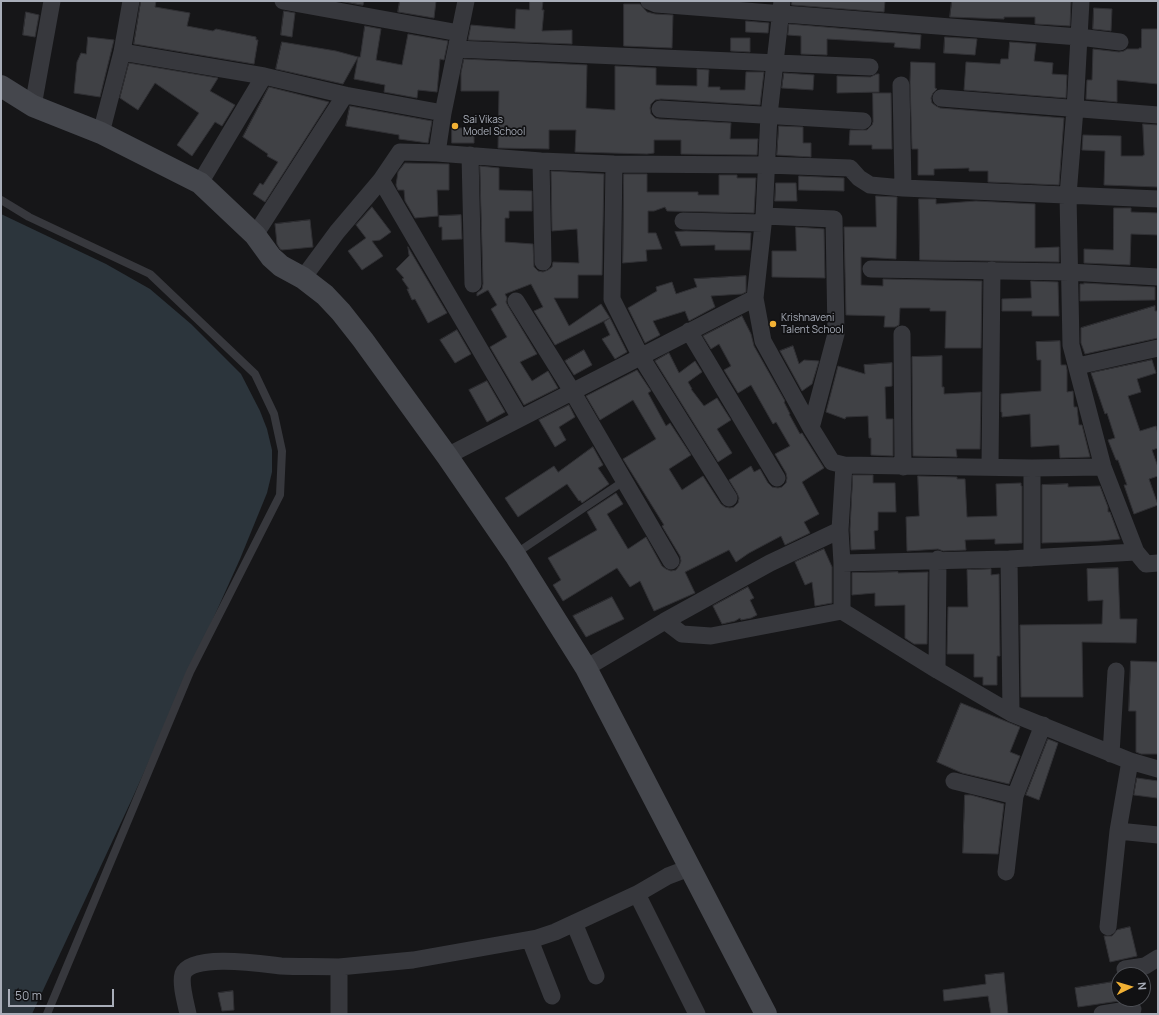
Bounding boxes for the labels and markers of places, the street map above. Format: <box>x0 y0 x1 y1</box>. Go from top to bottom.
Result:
place label: Sai Vikas Model School <box>463 114 525 138</box>
marker: Sai Vikas Model School <box>450 121 460 131</box>
place label: Krishnaveni Talent School <box>781 312 844 336</box>
marker: Krishnaveni Talent School <box>768 319 778 329</box>

